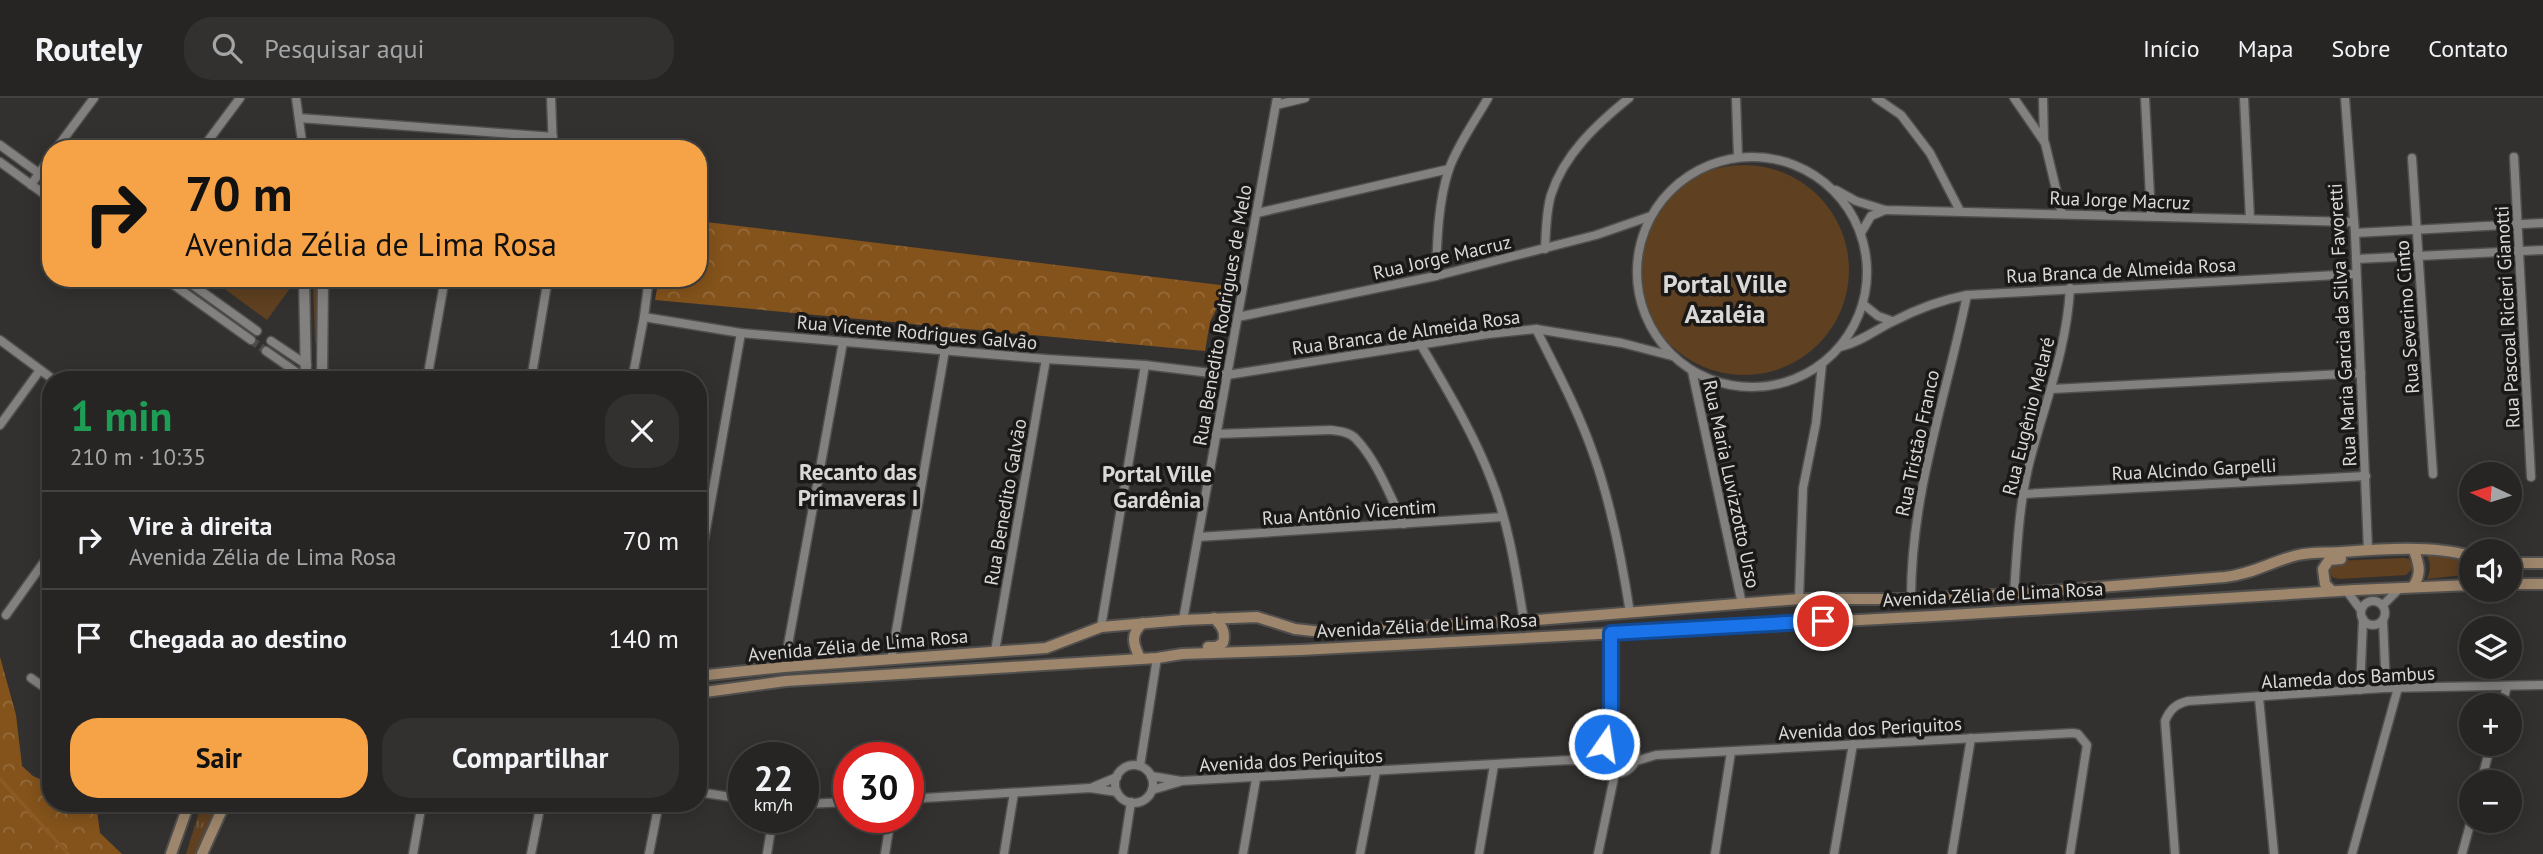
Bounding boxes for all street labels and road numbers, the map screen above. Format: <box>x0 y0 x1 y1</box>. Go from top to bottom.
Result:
street label: Rua Benedito Rodrigues de Melo <box>1187 183 1257 447</box>
street label: Rua Maria Garcia da Silva Favoretti <box>2323 183 2361 467</box>
street label: Rua Jorge Macruz <box>2049 186 2191 214</box>
street label: Rua Pascoal Ricieri Gianotti <box>2489 205 2525 429</box>
street label: Rua Jorge Macruz <box>1371 229 1513 285</box>
street label: Rua Severino Cinto <box>2390 239 2424 395</box>
street label: Rua Branca de Almeida Rosa <box>2005 252 2237 288</box>
street label: Rua Branca de Almeida Rosa <box>1290 304 1522 360</box>
street label: Rua Vicente Rodrigues Galvão <box>796 310 1038 354</box>
street label: Rua Eugênio Melaré <box>1997 334 2059 498</box>
street label: Rua Tristão Franco <box>1890 368 1944 518</box>
street label: Rua Maria Luvizzotto Urso <box>1698 378 1766 590</box>
street label: Rua Benedito Galvão <box>979 417 1031 587</box>
street label: Rua Alcindo Garpelli <box>2111 453 2277 485</box>
street label: Rua Antônio Vicentim <box>1261 494 1437 530</box>
street label: Avenida Zélia de Lima Rosa <box>1882 576 2104 612</box>
street label: Avenida Zélia de Lima Rosa <box>1316 607 1538 643</box>
street label: Avenida Zélia de Lima Rosa <box>747 623 969 667</box>
street label: Alameda dos Bambus <box>2261 660 2435 694</box>
street label: Avenida dos Periquitos <box>1778 711 1962 745</box>
street label: Avenida dos Periquitos <box>1199 743 1383 777</box>

